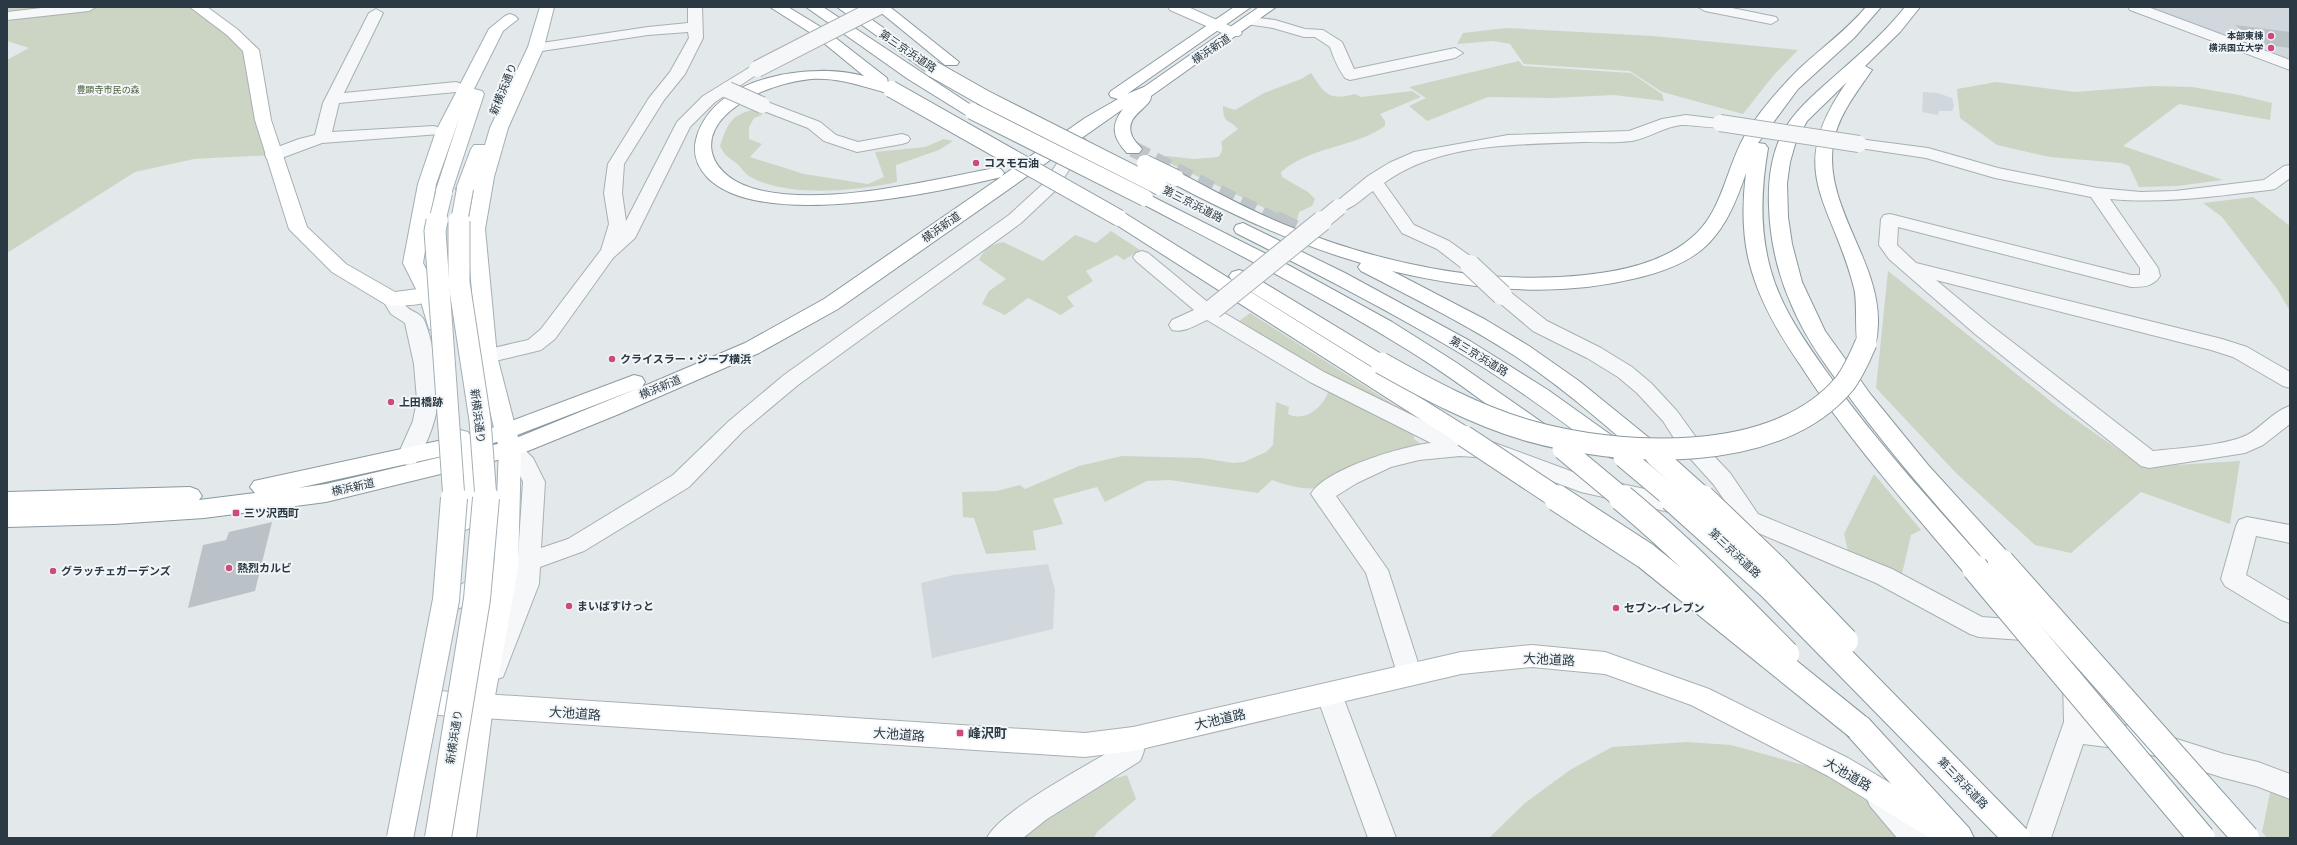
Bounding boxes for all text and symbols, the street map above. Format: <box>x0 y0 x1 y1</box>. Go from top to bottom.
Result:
street label: 第三京浜道路 <box>877 28 939 74</box>
place label: 本部東棟 <box>2227 30 2263 41</box>
marker: 本部東棟 <box>2266 31 2276 41</box>
street label: 横浜新道 <box>1189 32 1233 66</box>
place label: 横浜国立大学 <box>2208 42 2263 53</box>
marker: 横浜国立大学 <box>2266 43 2276 53</box>
street label: 新横浜通り <box>487 61 519 117</box>
park label: 豊顕寺市民の森 <box>76 85 140 95</box>
place label: コスモ石油 <box>984 157 1039 169</box>
marker: コスモ石油 <box>971 158 981 168</box>
street label: 第三京浜道路 <box>1161 184 1225 224</box>
street label: 横浜新道 <box>920 209 962 245</box>
street label: 第三京浜道路 <box>1448 334 1510 378</box>
place label: クライスラー・ジープ横浜 <box>620 353 751 365</box>
marker: クライスラー・ジープ横浜 <box>607 354 617 364</box>
street label: 横浜新道 <box>637 373 683 401</box>
street label: 新横浜通り <box>469 388 487 444</box>
place label: 上田橋跡 <box>399 396 443 408</box>
marker: 上田橋跡 <box>386 397 396 407</box>
street label: 横浜新道 <box>330 476 376 498</box>
place label: 三ツ沢西町 <box>244 507 299 519</box>
marker: 三ツ沢西町 <box>231 508 241 518</box>
street label: 第三京浜道路 <box>1707 526 1763 580</box>
place label: 熱烈カルビ <box>237 562 292 574</box>
marker: 熱烈カルビ <box>224 563 234 573</box>
place label: グラッチェガーデンズ <box>61 565 171 577</box>
marker: グラッチェガーデンズ <box>48 566 58 576</box>
place label: まいばすけっと <box>577 600 654 612</box>
marker: まいばすけっと <box>564 601 574 611</box>
place label: セブン-イレブン <box>1624 602 1705 614</box>
marker: セブン-イレブン <box>1611 603 1621 613</box>
street label: 大池道路 <box>1523 651 1575 667</box>
street label: 大池道路 <box>549 704 601 722</box>
street label: 大池道路 <box>1193 706 1247 732</box>
street label: 新横浜通り <box>444 709 464 765</box>
street label: 大池道路 <box>873 725 925 743</box>
place label: 峰沢町 <box>968 726 1007 740</box>
marker: 峰沢町 <box>955 728 965 738</box>
street label: 大池道路 <box>1822 755 1874 793</box>
street label: 第三京浜道路 <box>1936 755 1990 811</box>

